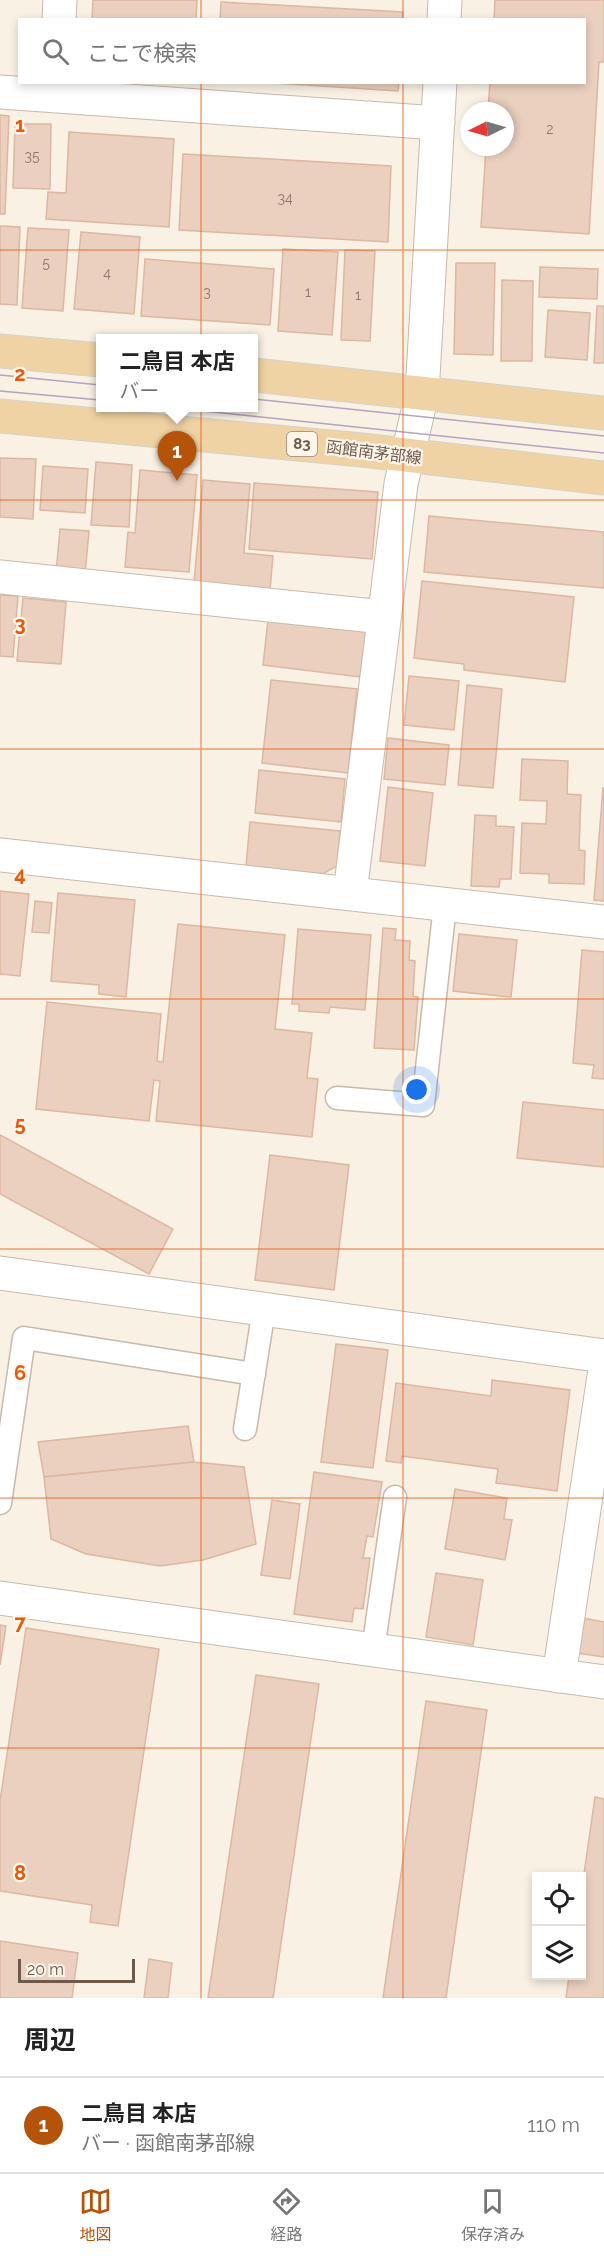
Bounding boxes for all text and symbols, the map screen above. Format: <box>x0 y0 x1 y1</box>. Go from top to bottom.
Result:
search box <box>18 18 586 84</box>
icon: search <box>39 35 72 68</box>
text: ここで検索 <box>87 40 197 66</box>
north arrow <box>460 102 514 156</box>
text: 1 <box>15 113 25 137</box>
house number: 2 <box>546 121 554 137</box>
house number: 35 <box>24 148 40 164</box>
house number: 34 <box>277 190 293 206</box>
house number: 5 <box>42 255 50 271</box>
house number: 4 <box>103 265 111 281</box>
house number: 3 <box>203 284 211 300</box>
house number: 1 <box>305 284 311 300</box>
house number: 1 <box>355 287 361 303</box>
popup <box>96 334 258 412</box>
text: 二鳥目 本店 <box>119 348 235 374</box>
text: 2 <box>14 362 26 386</box>
text: バー <box>119 379 159 403</box>
pin: 1 <box>158 432 196 481</box>
road number: 83 <box>287 432 317 456</box>
street label: 函館南茅部線 <box>325 437 423 468</box>
text: 3 <box>14 612 26 636</box>
text: 4 <box>14 862 26 886</box>
your location <box>402 1075 431 1104</box>
text: 5 <box>14 1112 26 1136</box>
text: 6 <box>14 1361 26 1385</box>
text: 7 <box>14 1611 26 1635</box>
text: 8 <box>14 1861 26 1885</box>
map controls <box>532 1872 586 1980</box>
button: locate <box>532 1872 586 1926</box>
button: layers <box>532 1926 586 1980</box>
scale bar <box>18 1956 135 1984</box>
text: 20 m <box>27 1960 64 1979</box>
text: 周辺 <box>24 2025 76 2055</box>
text: 二鳥目 本店 <box>81 2100 196 2126</box>
text: 1 <box>39 2113 48 2137</box>
text: 110 m <box>527 2113 580 2137</box>
text: バー · 函館南茅部線 <box>81 2131 255 2155</box>
tab: 地図 <box>79 2185 112 2245</box>
tab: 経路 <box>270 2185 303 2245</box>
tab: 保存済み <box>461 2185 525 2245</box>

